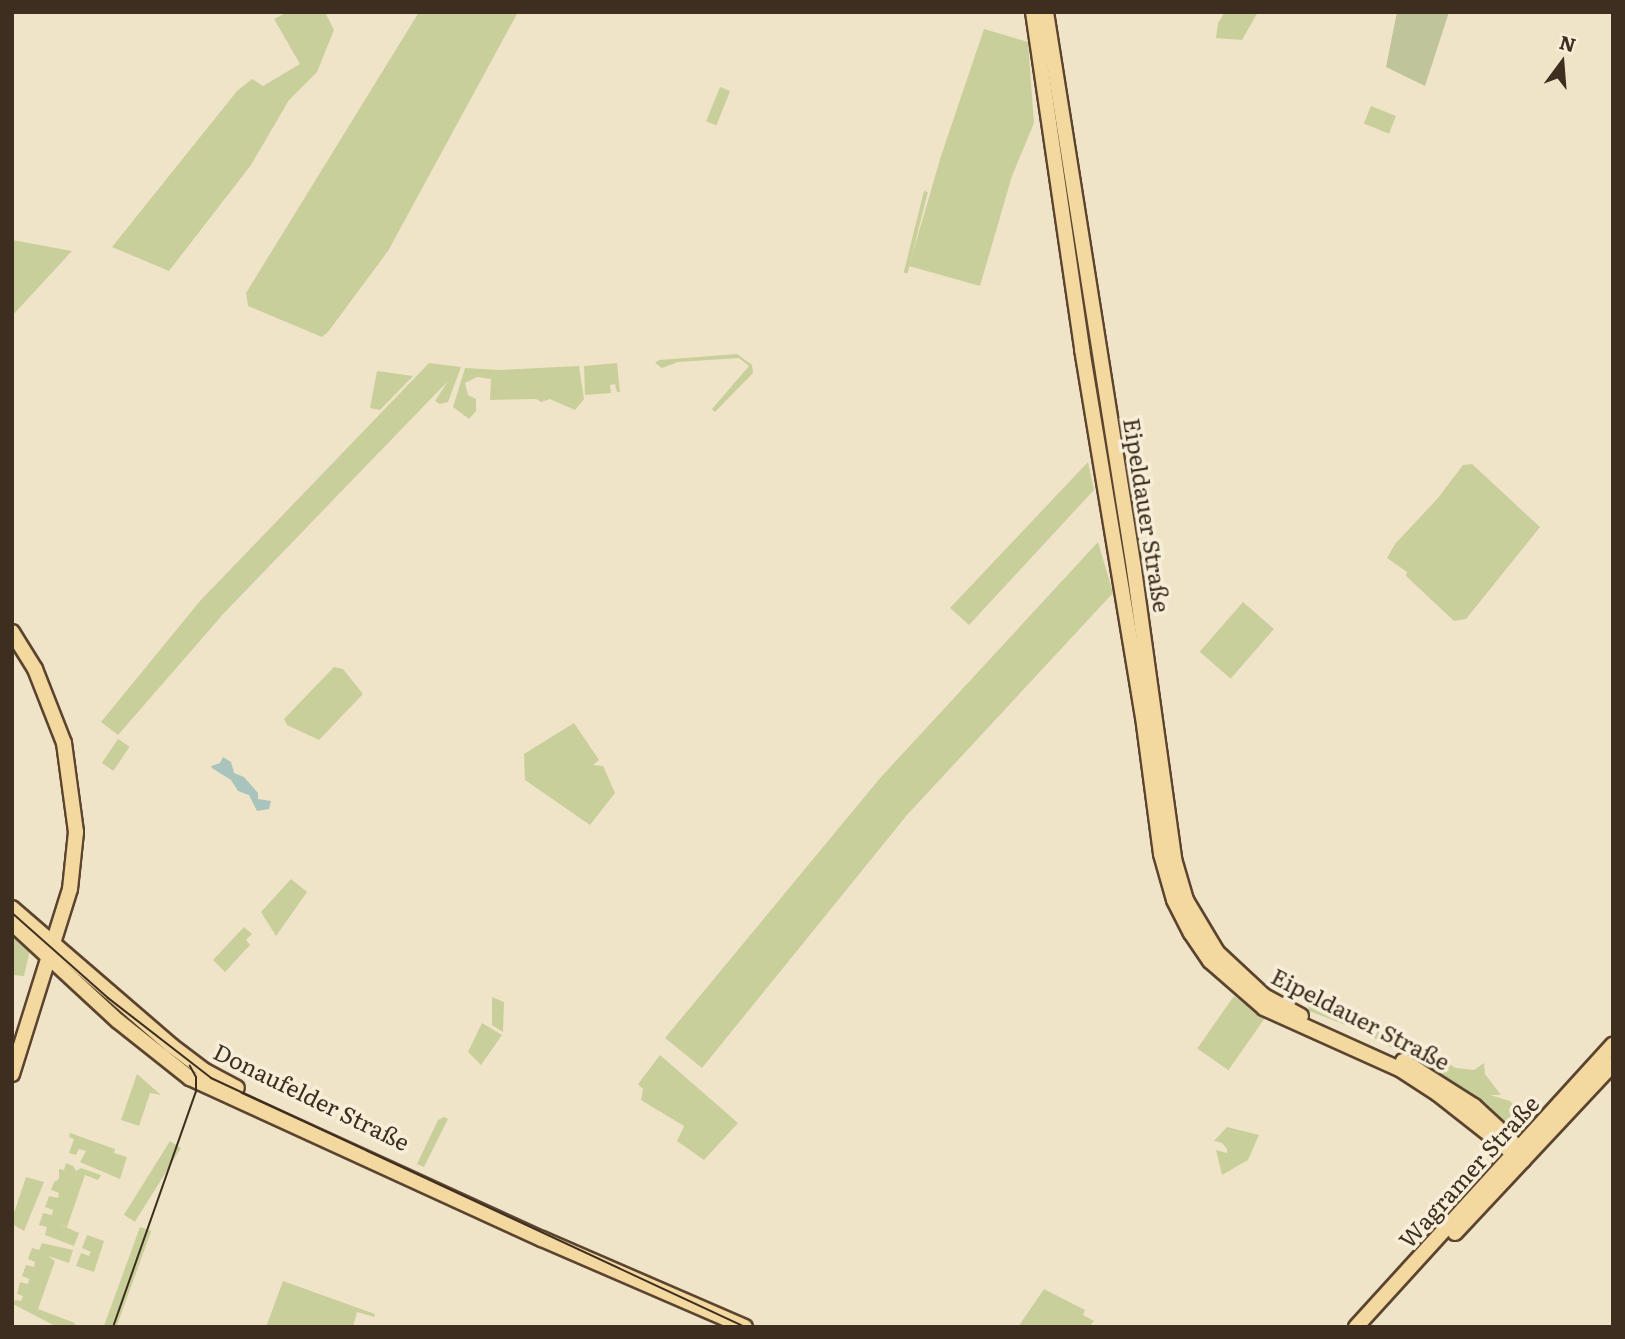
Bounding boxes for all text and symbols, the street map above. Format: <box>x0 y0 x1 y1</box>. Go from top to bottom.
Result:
text: N <box>1556 27 1579 58</box>
north arrow <box>1527 28 1597 98</box>
street label: Eipeldauer Straße <box>1119 416 1177 614</box>
street label: Eipeldauer Straße <box>1267 961 1455 1075</box>
street label: Donaufelder Straße <box>210 1037 414 1155</box>
street label: Wagramer Straße <box>1392 1089 1544 1253</box>

